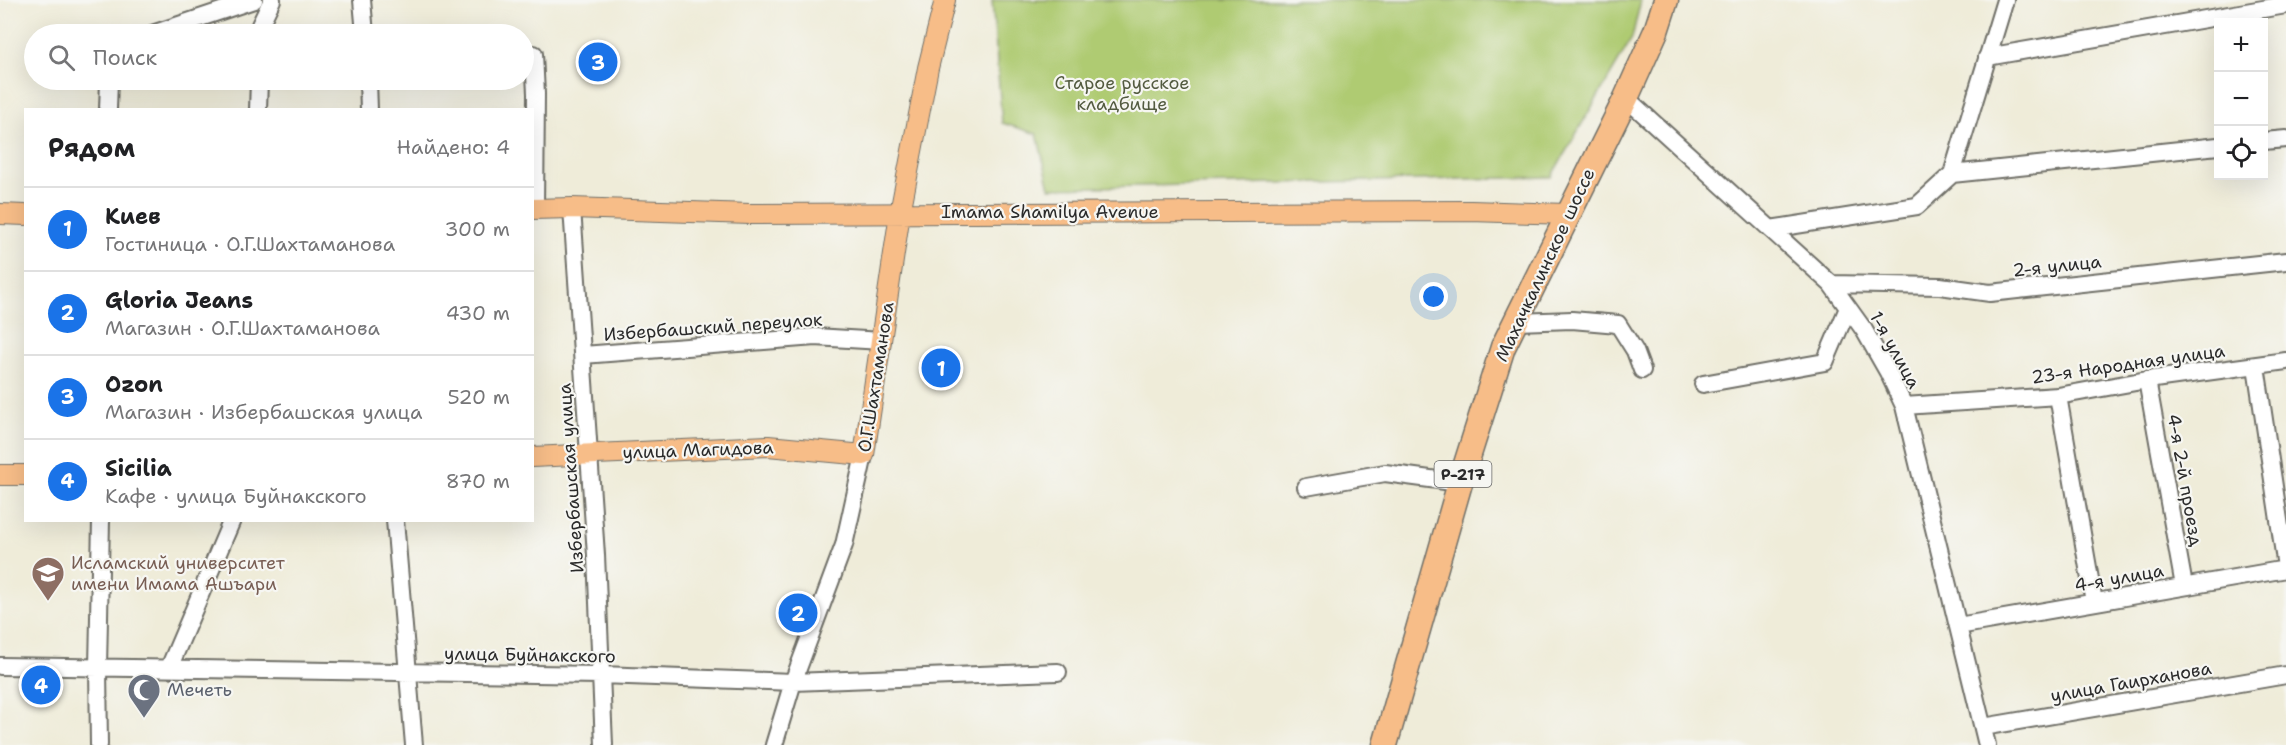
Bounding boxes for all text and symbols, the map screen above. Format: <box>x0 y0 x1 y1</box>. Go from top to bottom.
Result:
map controls <box>2214 18 2268 180</box>
button: + <box>2214 18 2268 72</box>
search box <box>24 24 534 90</box>
pin: 3 <box>578 40 618 84</box>
icon: search <box>45 41 78 74</box>
text: Поиск <box>93 43 157 72</box>
park label: Старое русское кладбище <box>1054 71 1190 116</box>
button: − <box>2214 72 2268 126</box>
button: locate <box>2214 126 2268 180</box>
text: Рядом <box>48 130 135 165</box>
text: Найдено: 4 <box>397 134 510 160</box>
street label: Махачкалинское шоссе <box>1490 164 1600 366</box>
street label: Imama Shamilya Avenue <box>941 200 1159 224</box>
text: Киев <box>105 202 161 231</box>
text: 1 <box>63 216 72 242</box>
text: 300 m <box>444 216 510 242</box>
text: Гостиница · О.Г.Шахтаманова <box>105 231 395 257</box>
street label: 2-я улица <box>2011 249 2103 283</box>
your location <box>1419 282 1448 311</box>
text: Gloria Jeans <box>105 286 253 315</box>
text: 2 <box>61 300 75 326</box>
text: 430 m <box>446 300 510 326</box>
street label: О.Г.Шахтаманова <box>852 300 900 454</box>
street label: Избербашский переулок <box>603 307 824 347</box>
street label: 1-я улица <box>1864 307 1926 393</box>
text: Магазин · О.Г.Шахтаманова <box>105 315 380 341</box>
street label: 23-я Народная улица <box>2030 339 2226 389</box>
pin: 1 <box>922 346 960 391</box>
text: Ozon <box>105 370 163 399</box>
street label: Избербашская улица <box>552 382 590 574</box>
text: 3 <box>61 384 75 410</box>
text: 520 m <box>447 384 510 410</box>
text: Магазин · Избербашская улица <box>105 399 422 425</box>
street label: 4-я 2-й проезд <box>2162 412 2209 549</box>
street label: улица Магидова <box>622 435 774 465</box>
text: Sicilia <box>105 454 172 483</box>
road number: Р-217 <box>1434 461 1492 487</box>
text: 4 <box>61 468 75 494</box>
text: 870 m <box>446 468 510 494</box>
text: Кафе · улица Буйнакского <box>105 483 367 509</box>
place label: Исламский университет имени Имама Ашъари <box>71 551 286 596</box>
school or university icon: Исламский университет имени Имама Ашъари <box>30 555 66 602</box>
street label: 4-я улица <box>2072 558 2166 598</box>
pin: 2 <box>778 590 818 636</box>
street label: улица Буйнакского <box>444 642 616 668</box>
street label: улица Гаирханова <box>2049 656 2213 708</box>
pin: 4 <box>22 662 60 708</box>
mosque icon: Мечеть <box>126 672 162 719</box>
place label: Мечеть <box>167 678 232 702</box>

